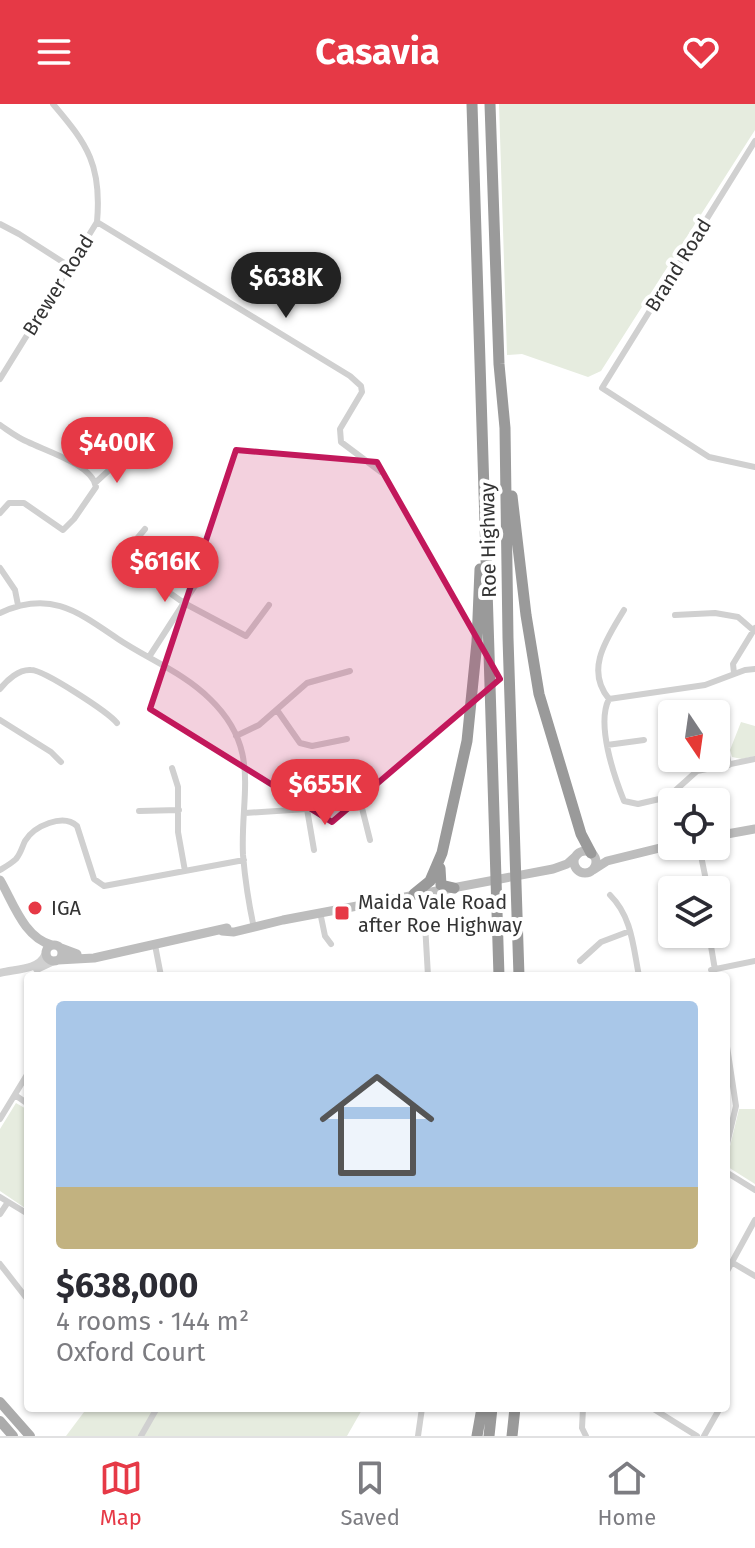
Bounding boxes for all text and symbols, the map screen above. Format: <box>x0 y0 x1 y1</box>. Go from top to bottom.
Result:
icon: menu <box>32 30 76 74</box>
text: Casavia <box>315 30 440 74</box>
icon: heart <box>679 30 723 74</box>
street label: Brand Road <box>640 214 716 316</box>
street label: Brewer Road <box>17 230 99 340</box>
pin: $638K <box>230 252 342 320</box>
text: $638K <box>249 262 323 293</box>
pin: $400K <box>61 417 173 485</box>
text: $400K <box>79 427 155 458</box>
street label: Roe Highway <box>475 482 501 598</box>
pin: $616K <box>109 536 221 604</box>
text: $616K <box>130 546 200 577</box>
north arrow <box>658 700 730 772</box>
map controls <box>658 700 730 948</box>
pin: $655K <box>269 759 381 827</box>
text: $655K <box>288 769 362 800</box>
button: locate <box>658 788 730 860</box>
button: layers <box>658 876 730 948</box>
place label: Maida Vale Road after Roe Highway <box>358 890 522 937</box>
place label: IGA <box>51 896 82 920</box>
marker: IGA <box>26 899 44 917</box>
marker: Maida Vale Road after Roe Highway <box>333 904 351 922</box>
icon: home <box>305 1053 449 1197</box>
text: $638,000 <box>56 1265 198 1306</box>
text: 4 rooms · 144 m² <box>56 1306 249 1337</box>
text: Oxford Court <box>56 1337 205 1368</box>
tab: Map <box>99 1456 143 1531</box>
tab: Saved <box>340 1456 400 1531</box>
tab: Home <box>598 1456 656 1531</box>

